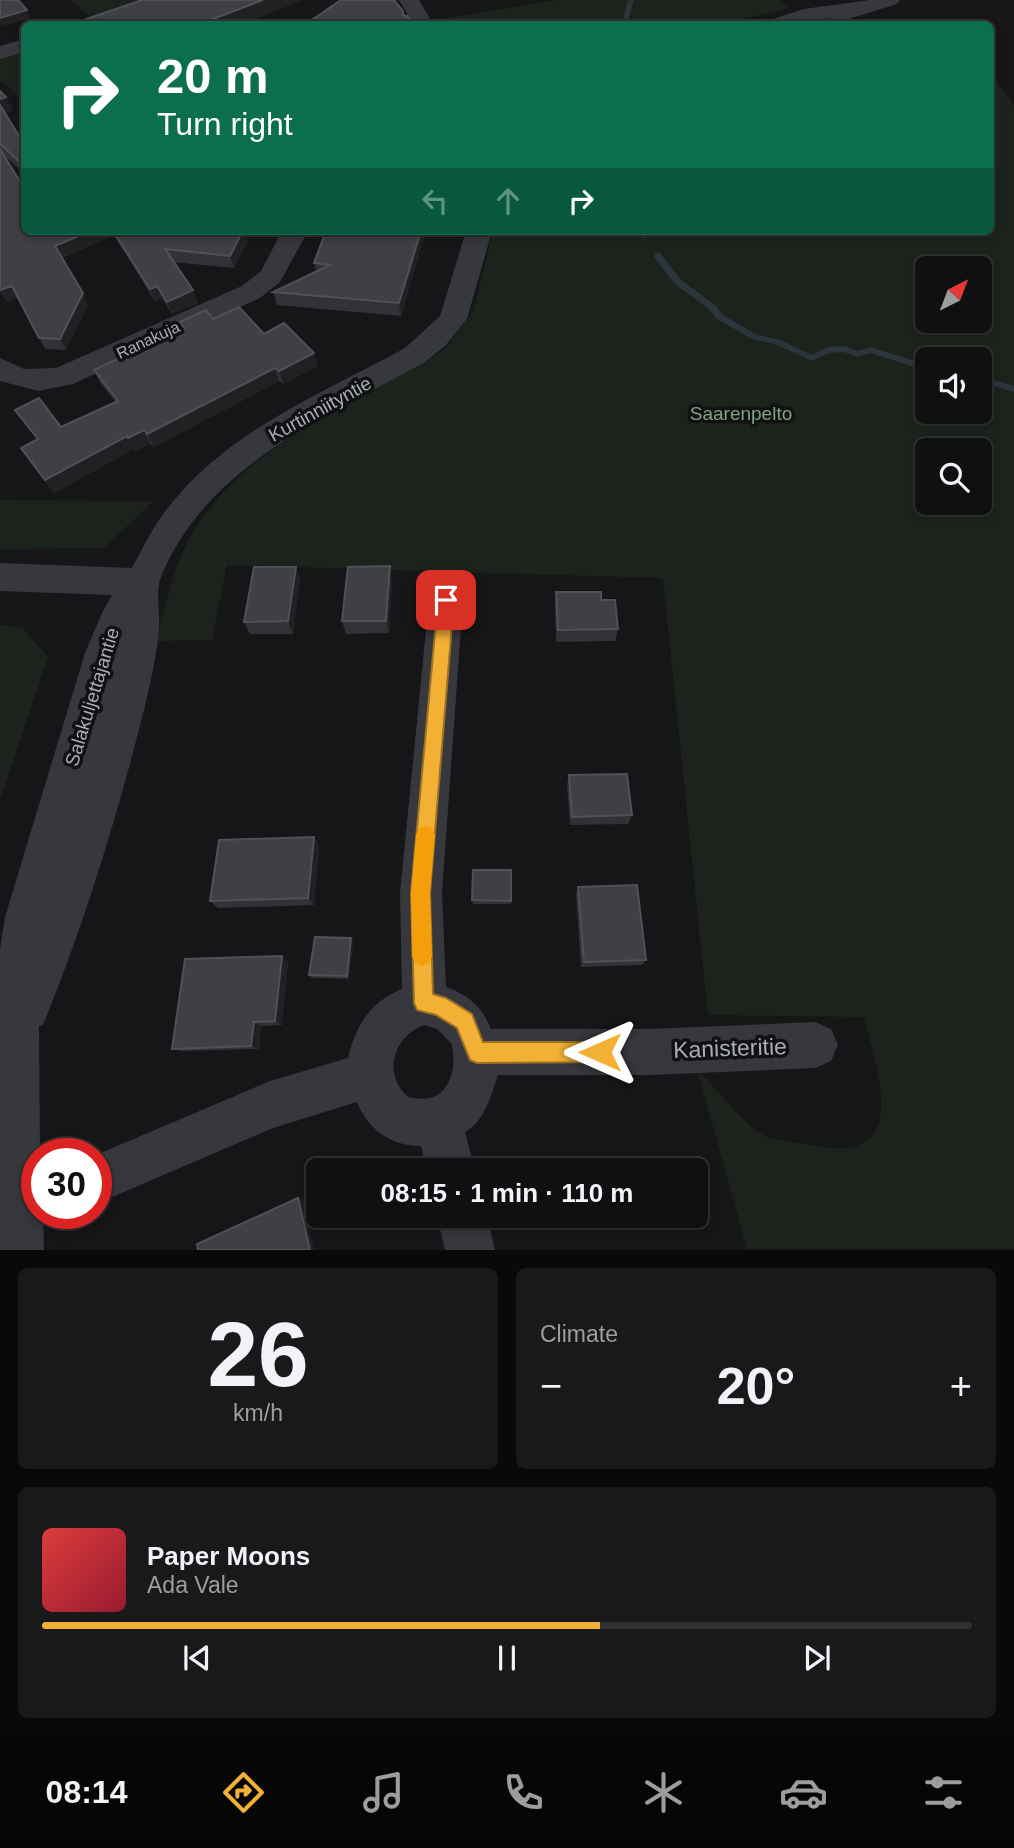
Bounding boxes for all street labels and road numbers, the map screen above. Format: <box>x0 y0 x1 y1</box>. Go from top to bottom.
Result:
street label: Ranakuja <box>114 318 182 362</box>
street label: Kurtinniityntie <box>265 372 375 446</box>
street label: Salakuljettajantie <box>61 625 123 769</box>
street label: Kanisteritie <box>673 1033 787 1063</box>

